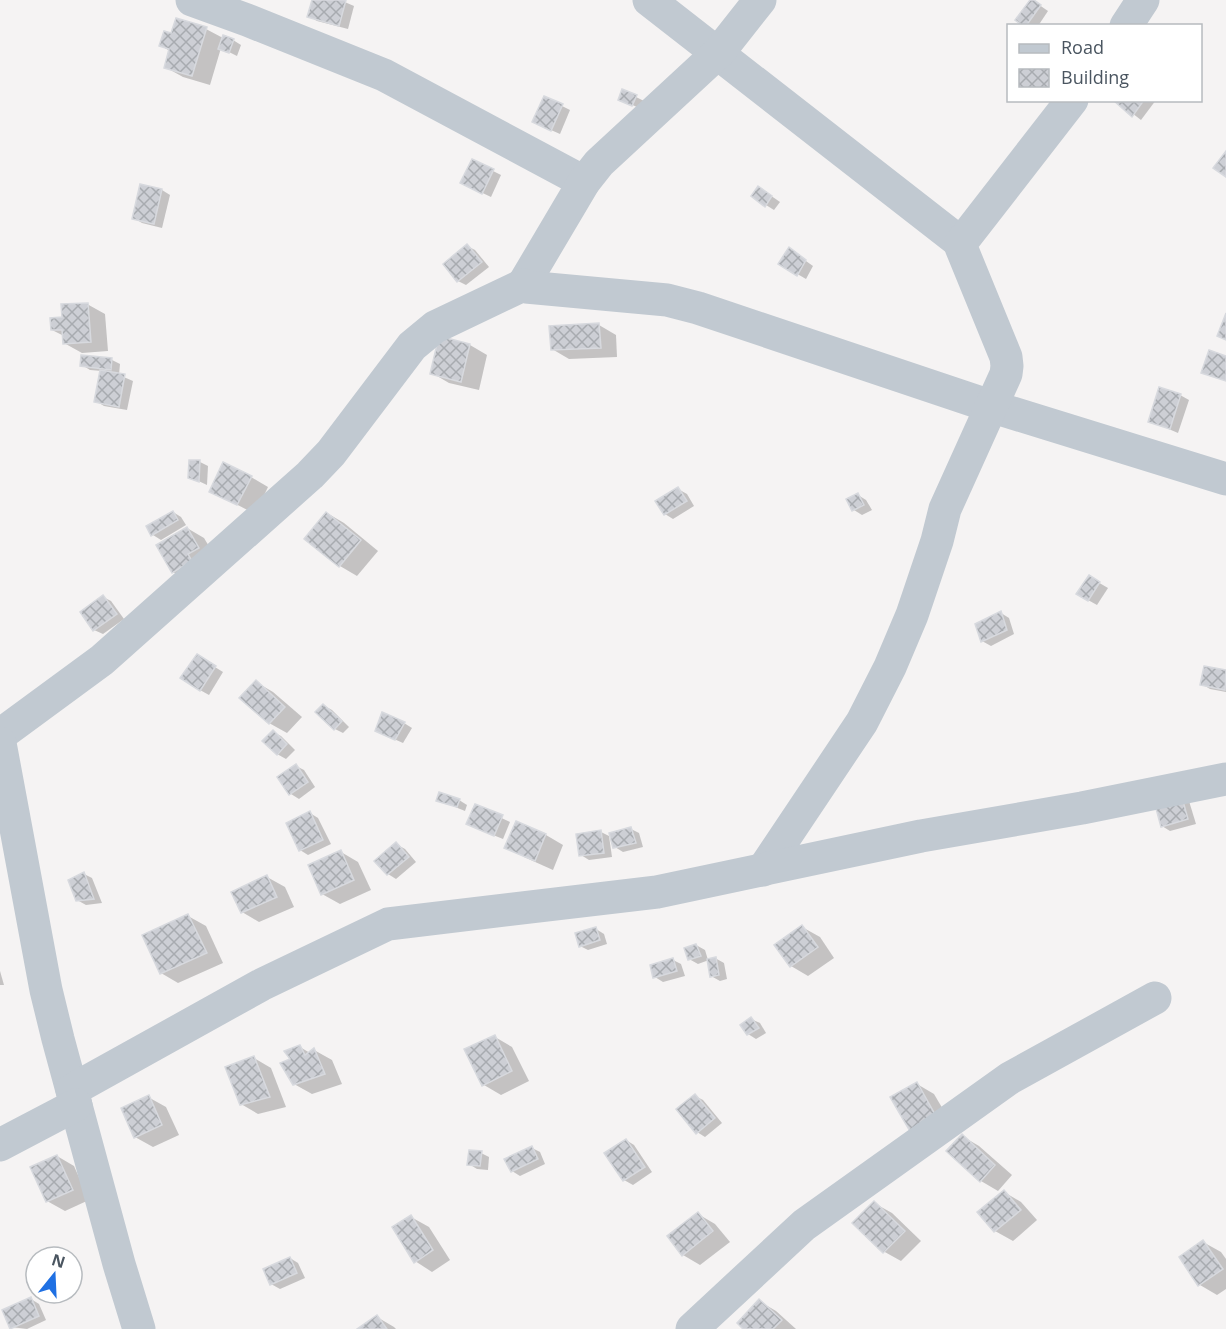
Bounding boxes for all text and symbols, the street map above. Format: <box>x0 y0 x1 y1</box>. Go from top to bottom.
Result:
legend <box>1007 24 1202 102</box>
text: Road <box>1061 35 1104 59</box>
text: Building <box>1061 65 1129 89</box>
north arrow <box>24 1245 84 1305</box>
text: N <box>49 1248 68 1273</box>

